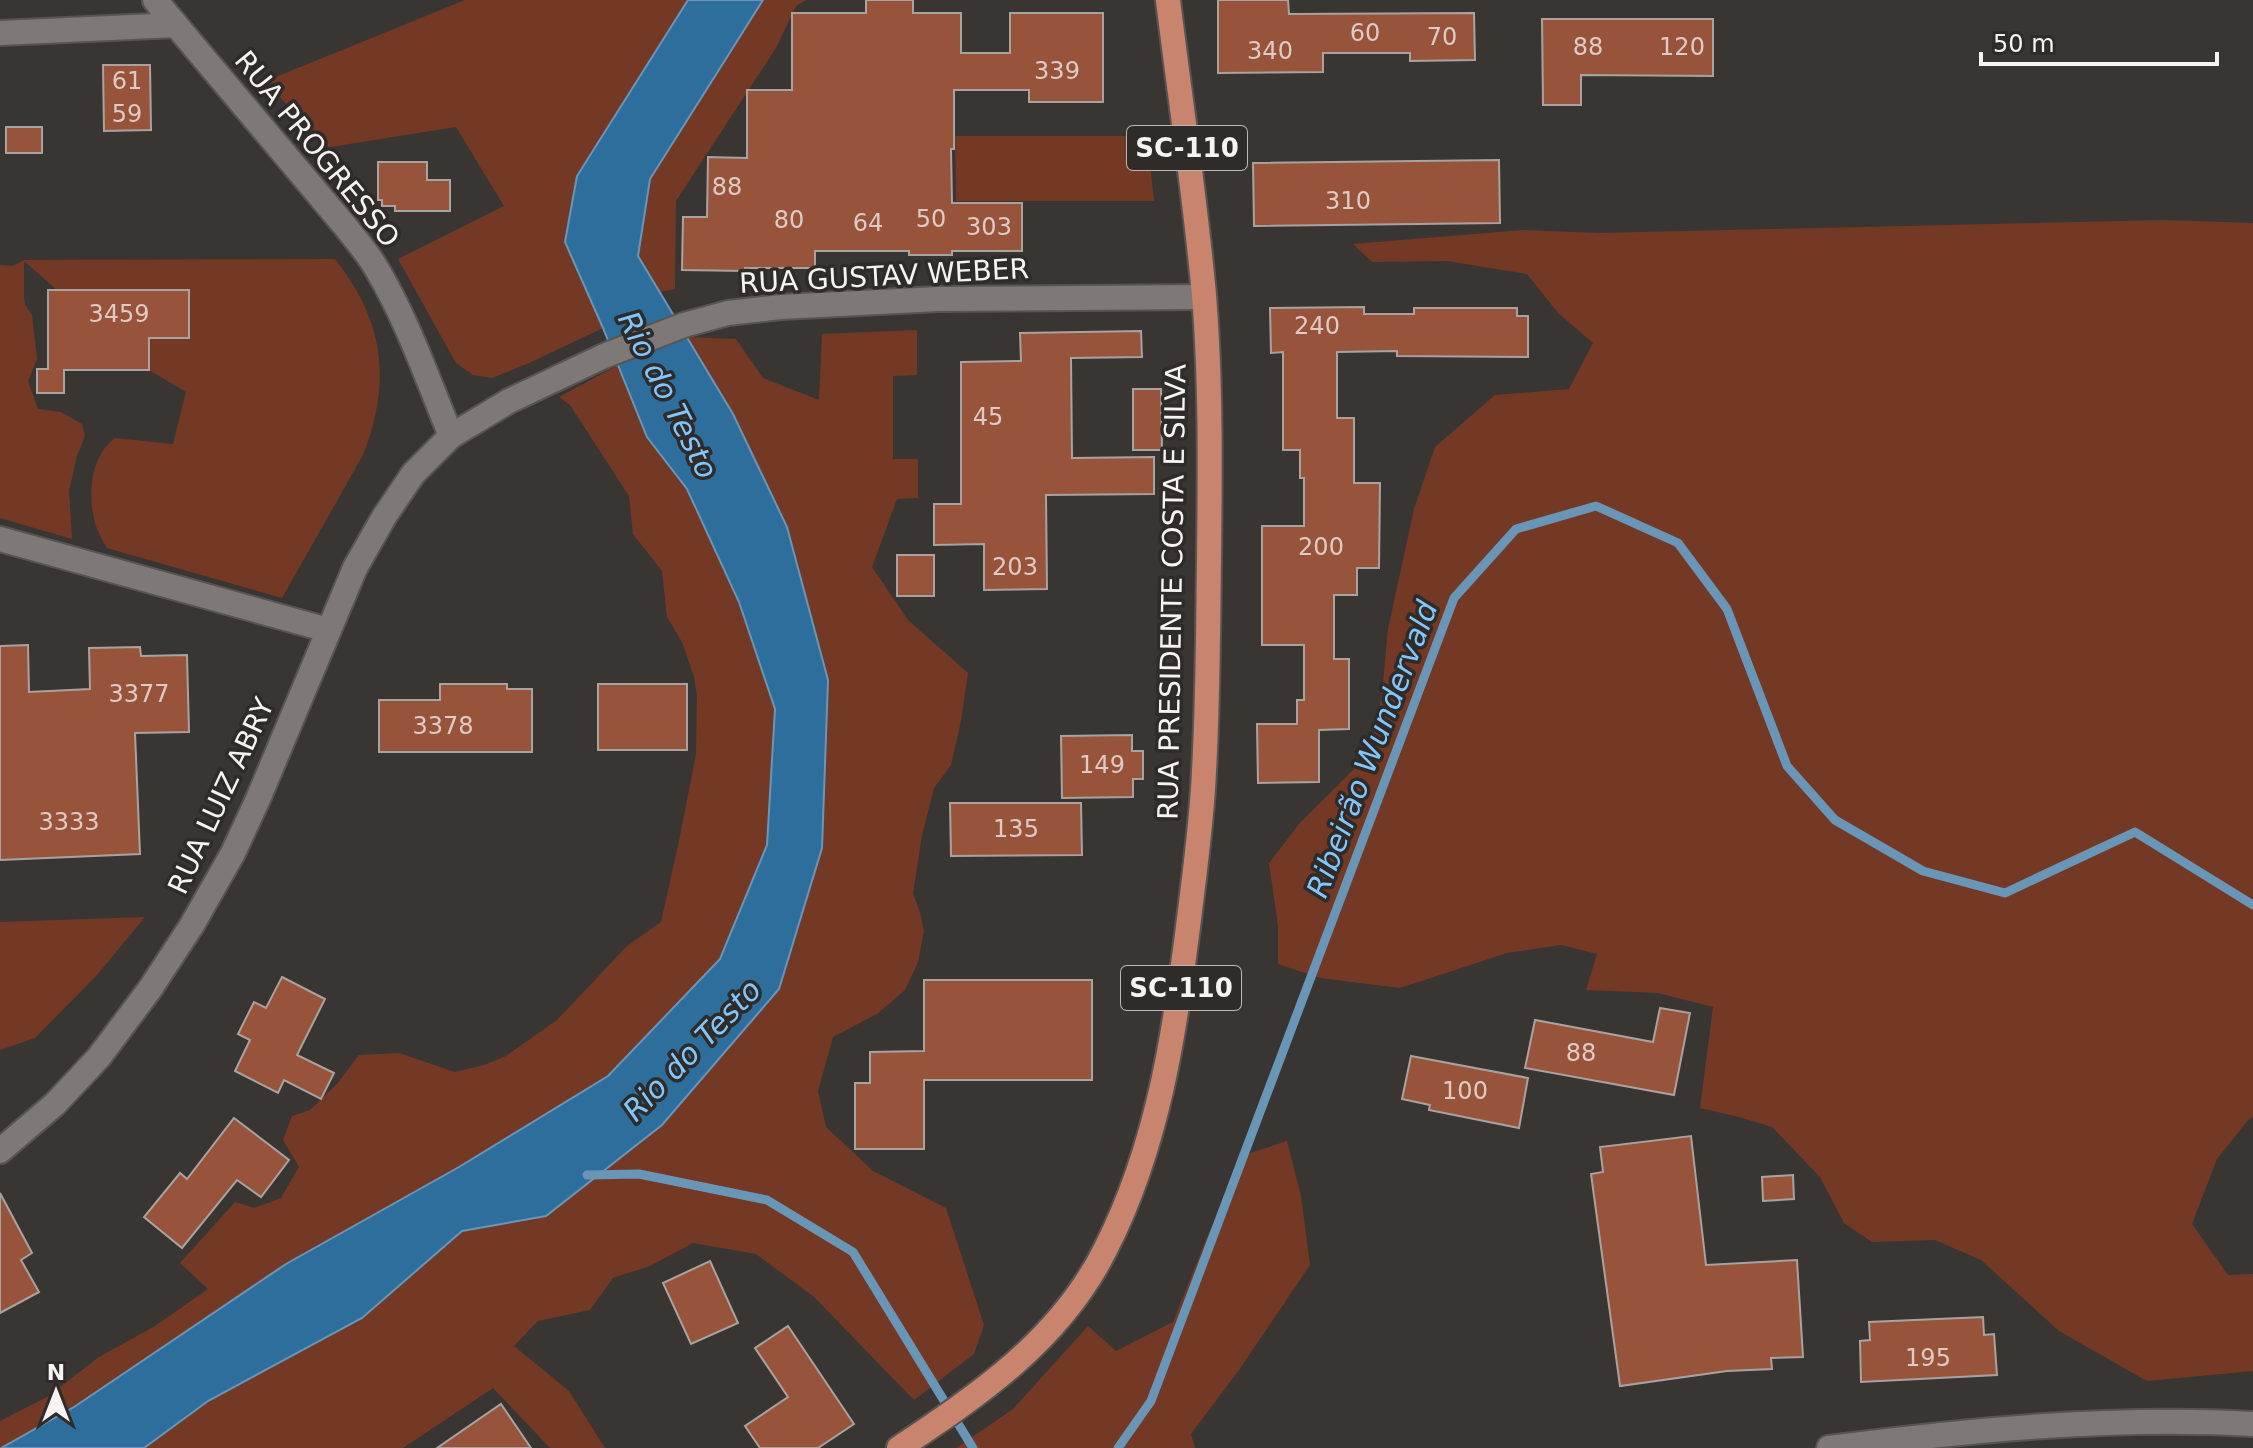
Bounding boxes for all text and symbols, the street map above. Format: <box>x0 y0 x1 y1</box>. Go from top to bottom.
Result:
scale bar <box>1981 16 2217 66</box>
house number: 60 <box>1350 19 1380 47</box>
house number: 70 <box>1427 23 1457 51</box>
text: 50 m <box>1993 30 2055 58</box>
house number: 88 <box>1573 33 1603 61</box>
house number: 120 <box>1659 33 1705 61</box>
house number: 340 <box>1247 37 1293 65</box>
street label: RUA PROGRESSO <box>228 44 406 254</box>
house number: 339 <box>1034 57 1080 85</box>
house number: 61 <box>112 67 142 95</box>
house number: 59 <box>112 100 142 128</box>
road number: SC-110 <box>1127 126 1247 170</box>
house number: 88 <box>712 173 742 201</box>
house number: 310 <box>1325 187 1371 215</box>
house number: 50 <box>916 205 946 233</box>
house number: 80 <box>774 206 804 234</box>
house number: 64 <box>853 209 883 237</box>
house number: 303 <box>966 213 1012 241</box>
street label: RUA GUSTAV WEBER <box>738 252 1030 300</box>
house number: 3459 <box>88 300 150 328</box>
water label: Rio do Testo <box>611 306 725 484</box>
house number: 240 <box>1294 312 1340 340</box>
street label: RUA PRESIDENTE COSTA E SILVA <box>1152 364 1192 820</box>
house number: 45 <box>973 403 1003 431</box>
house number: 200 <box>1298 533 1344 561</box>
house number: 203 <box>992 553 1038 581</box>
water label: Ribeirão Wundervald <box>1299 595 1445 902</box>
house number: 3377 <box>108 680 170 708</box>
street label: RUA LUIZ ABRY <box>161 692 281 899</box>
house number: 3378 <box>412 712 474 740</box>
house number: 149 <box>1079 751 1125 779</box>
house number: 3333 <box>38 808 100 836</box>
house number: 135 <box>993 815 1039 843</box>
road number: SC-110 <box>1121 966 1241 1010</box>
water label: Rio do Testo <box>616 972 768 1128</box>
house number: 88 <box>1566 1039 1596 1067</box>
house number: 100 <box>1442 1077 1488 1105</box>
house number: 195 <box>1905 1344 1951 1372</box>
north arrow <box>16 1352 96 1432</box>
text: N <box>47 1360 65 1385</box>

